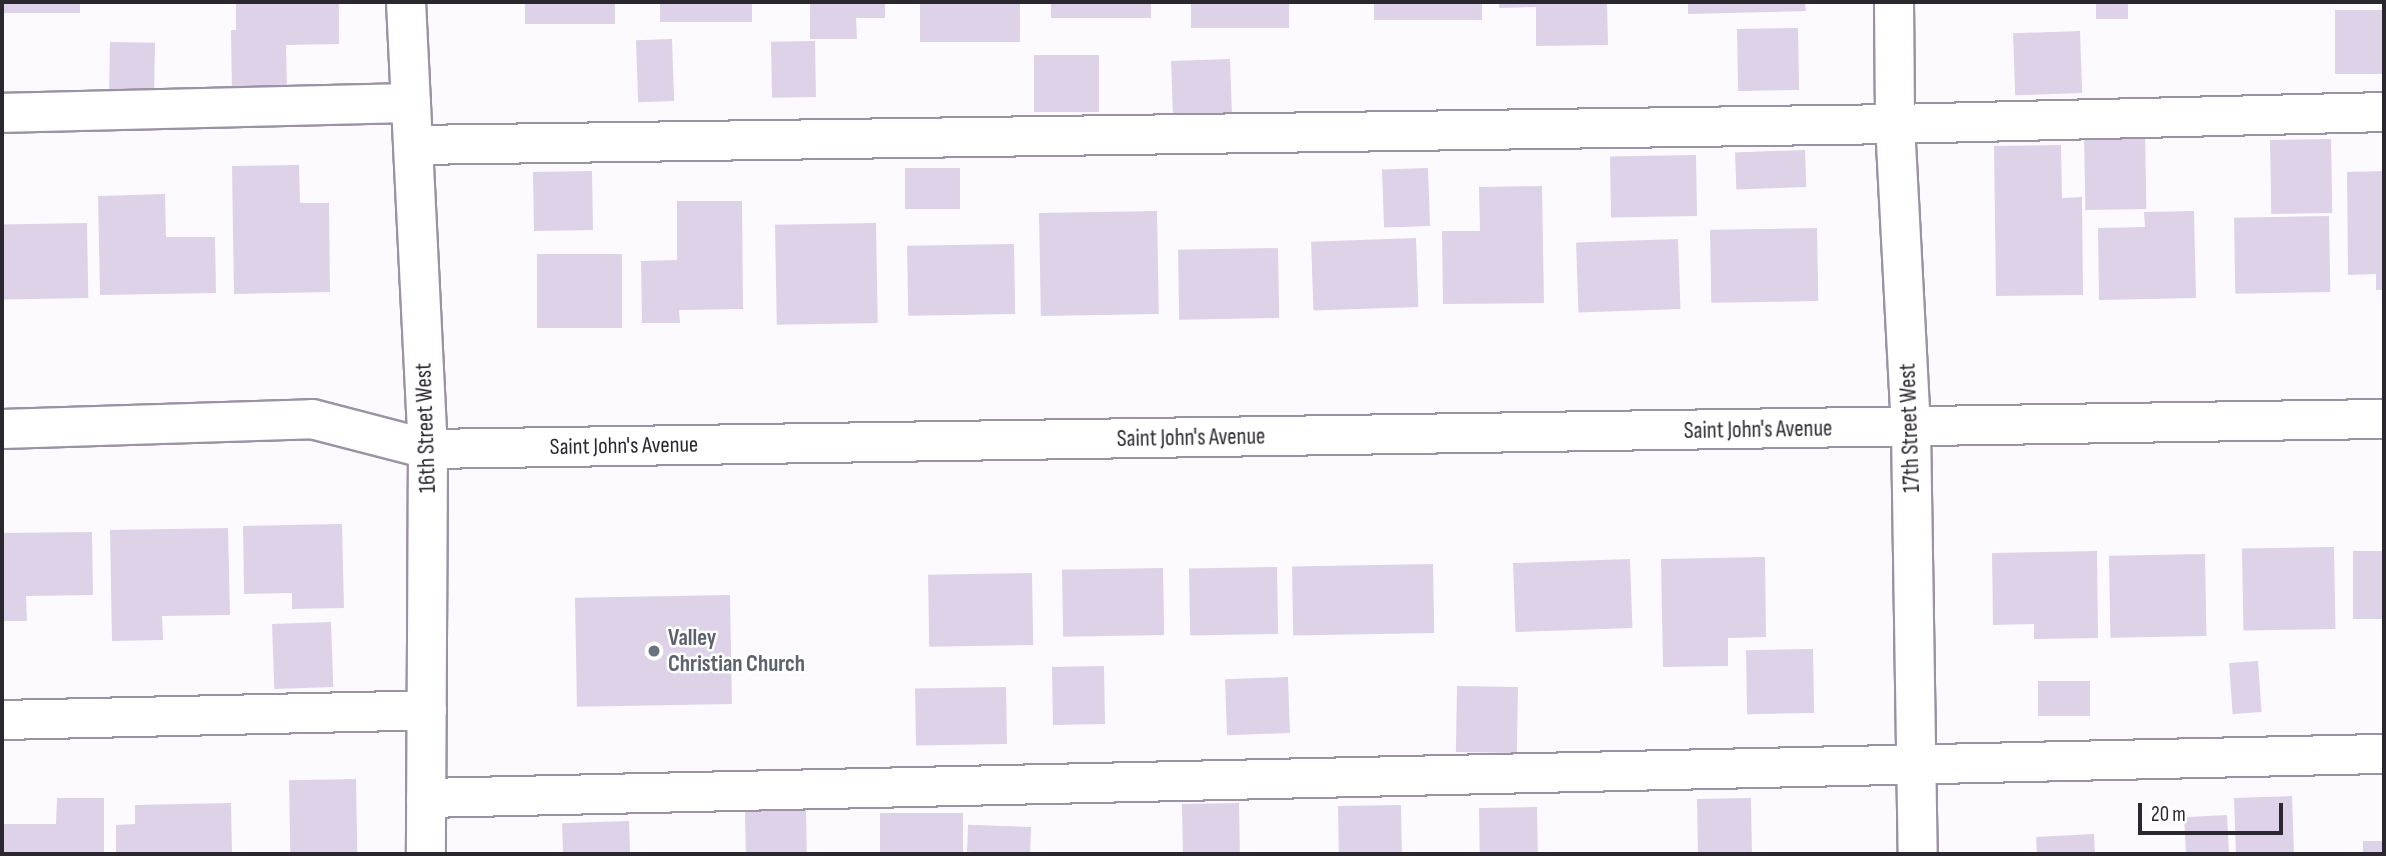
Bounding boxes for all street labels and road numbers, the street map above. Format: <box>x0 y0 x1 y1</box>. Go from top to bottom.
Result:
street label: 16th Street West <box>410 363 442 493</box>
street label: 17th Street West <box>1894 363 1926 493</box>
street label: Saint John's Avenue <box>1684 415 1832 445</box>
street label: Saint John's Avenue <box>1117 423 1265 453</box>
street label: Saint John's Avenue <box>550 431 698 461</box>

